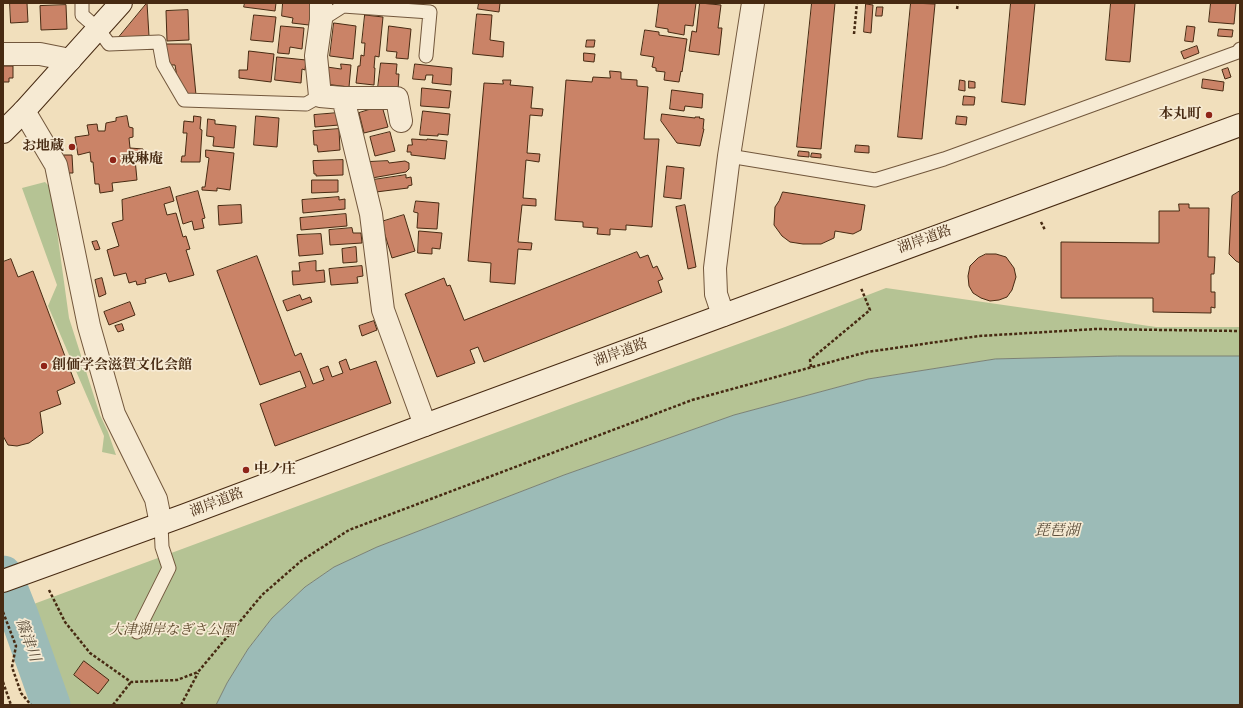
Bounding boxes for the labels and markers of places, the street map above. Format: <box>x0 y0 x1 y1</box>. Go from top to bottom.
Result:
place label: 本丸町 <box>1159 107 1201 123</box>
marker: 本丸町 <box>1204 110 1214 120</box>
place label: お地蔵 <box>22 139 64 155</box>
marker: お地蔵 <box>67 142 77 152</box>
place label: 戒琳庵 <box>121 152 163 168</box>
marker: 戒琳庵 <box>108 155 118 165</box>
place label: 創価学会滋賀文化会館 <box>52 358 192 374</box>
marker: 創価学会滋賀文化会館 <box>39 361 49 371</box>
place label: 中ノ庄 <box>254 462 296 478</box>
marker: 中ノ庄 <box>241 465 251 475</box>

